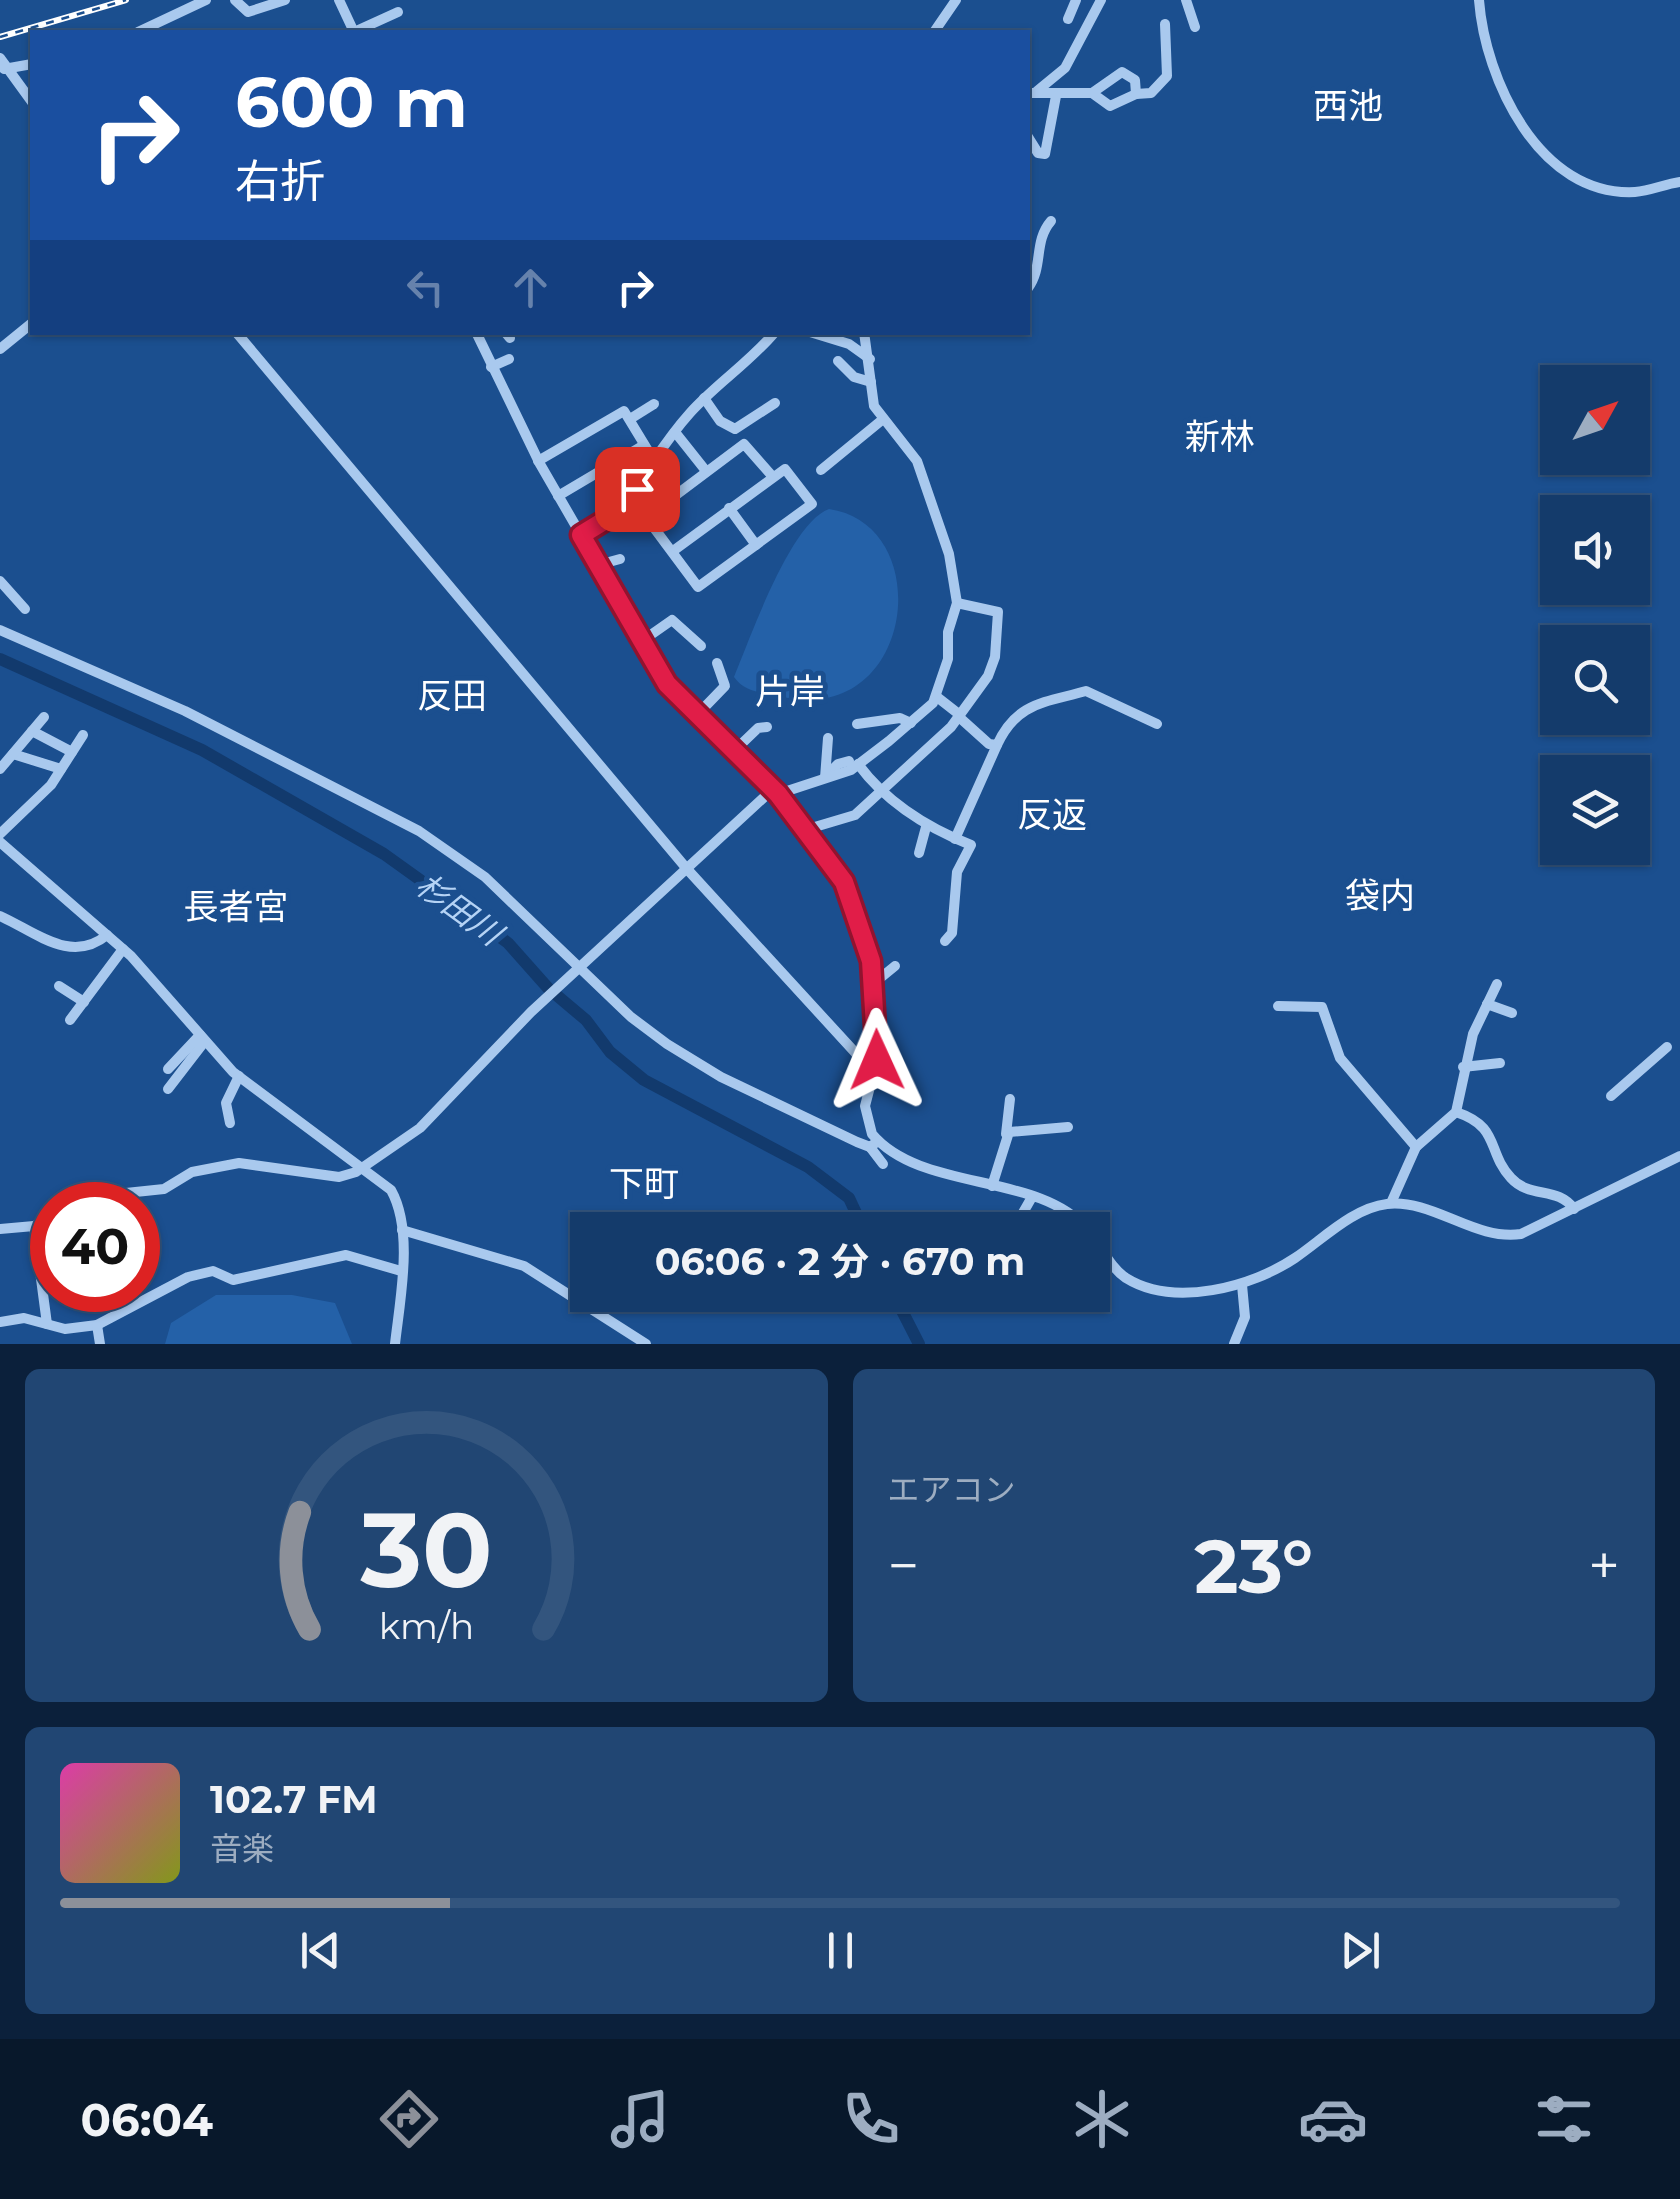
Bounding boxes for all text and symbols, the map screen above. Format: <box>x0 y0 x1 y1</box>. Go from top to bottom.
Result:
text: 600 m <box>235 59 468 145</box>
icon: right <box>70 70 200 200</box>
district label: 西池 <box>1313 84 1383 127</box>
text: 右折 <box>235 153 325 208</box>
icon: left <box>398 260 453 315</box>
icon: ahead <box>503 260 558 315</box>
icon: right <box>608 260 663 315</box>
north arrow <box>1540 365 1650 475</box>
map controls <box>1540 365 1650 865</box>
district label: 新林 <box>1185 415 1255 458</box>
pin <box>595 447 680 532</box>
icon: arrive <box>610 462 665 517</box>
button: sound <box>1540 495 1650 605</box>
button: search <box>1540 625 1650 735</box>
district label: 片岸 <box>755 670 825 713</box>
district label: 反田 <box>417 674 487 717</box>
button: layers <box>1540 755 1650 865</box>
district label: 反返 <box>1017 793 1087 836</box>
water label: 杉田川 <box>409 865 512 955</box>
district label: 袋内 <box>1345 874 1415 917</box>
district label: 長者宮 <box>183 885 289 928</box>
position arrow <box>825 1008 929 1112</box>
district label: 下町 <box>609 1162 679 1205</box>
speed limit sign: 40 <box>30 1182 160 1312</box>
text: 06:06 · 2 分 · 670 m <box>655 1238 1025 1285</box>
text: エアコン <box>888 1470 1016 1509</box>
text: 30 <box>359 1486 492 1613</box>
text: 23° <box>1194 1520 1313 1612</box>
text: − <box>888 1532 919 1599</box>
text: + <box>1588 1532 1620 1599</box>
text: km/h <box>379 1604 474 1648</box>
text: 102.7 FM <box>210 1776 378 1823</box>
text: 音楽 <box>210 1829 274 1868</box>
icon: previous <box>293 1923 348 1978</box>
icon: pause <box>813 1923 868 1978</box>
icon: next <box>1333 1923 1388 1978</box>
icon: directions <box>374 2084 444 2154</box>
icon: music <box>605 2084 675 2154</box>
icon: phone <box>836 2084 906 2154</box>
icon: climate <box>1067 2084 1137 2154</box>
icon: car <box>1298 2084 1368 2154</box>
icon: filters <box>1529 2084 1599 2154</box>
text: 06:04 <box>81 2092 213 2147</box>

